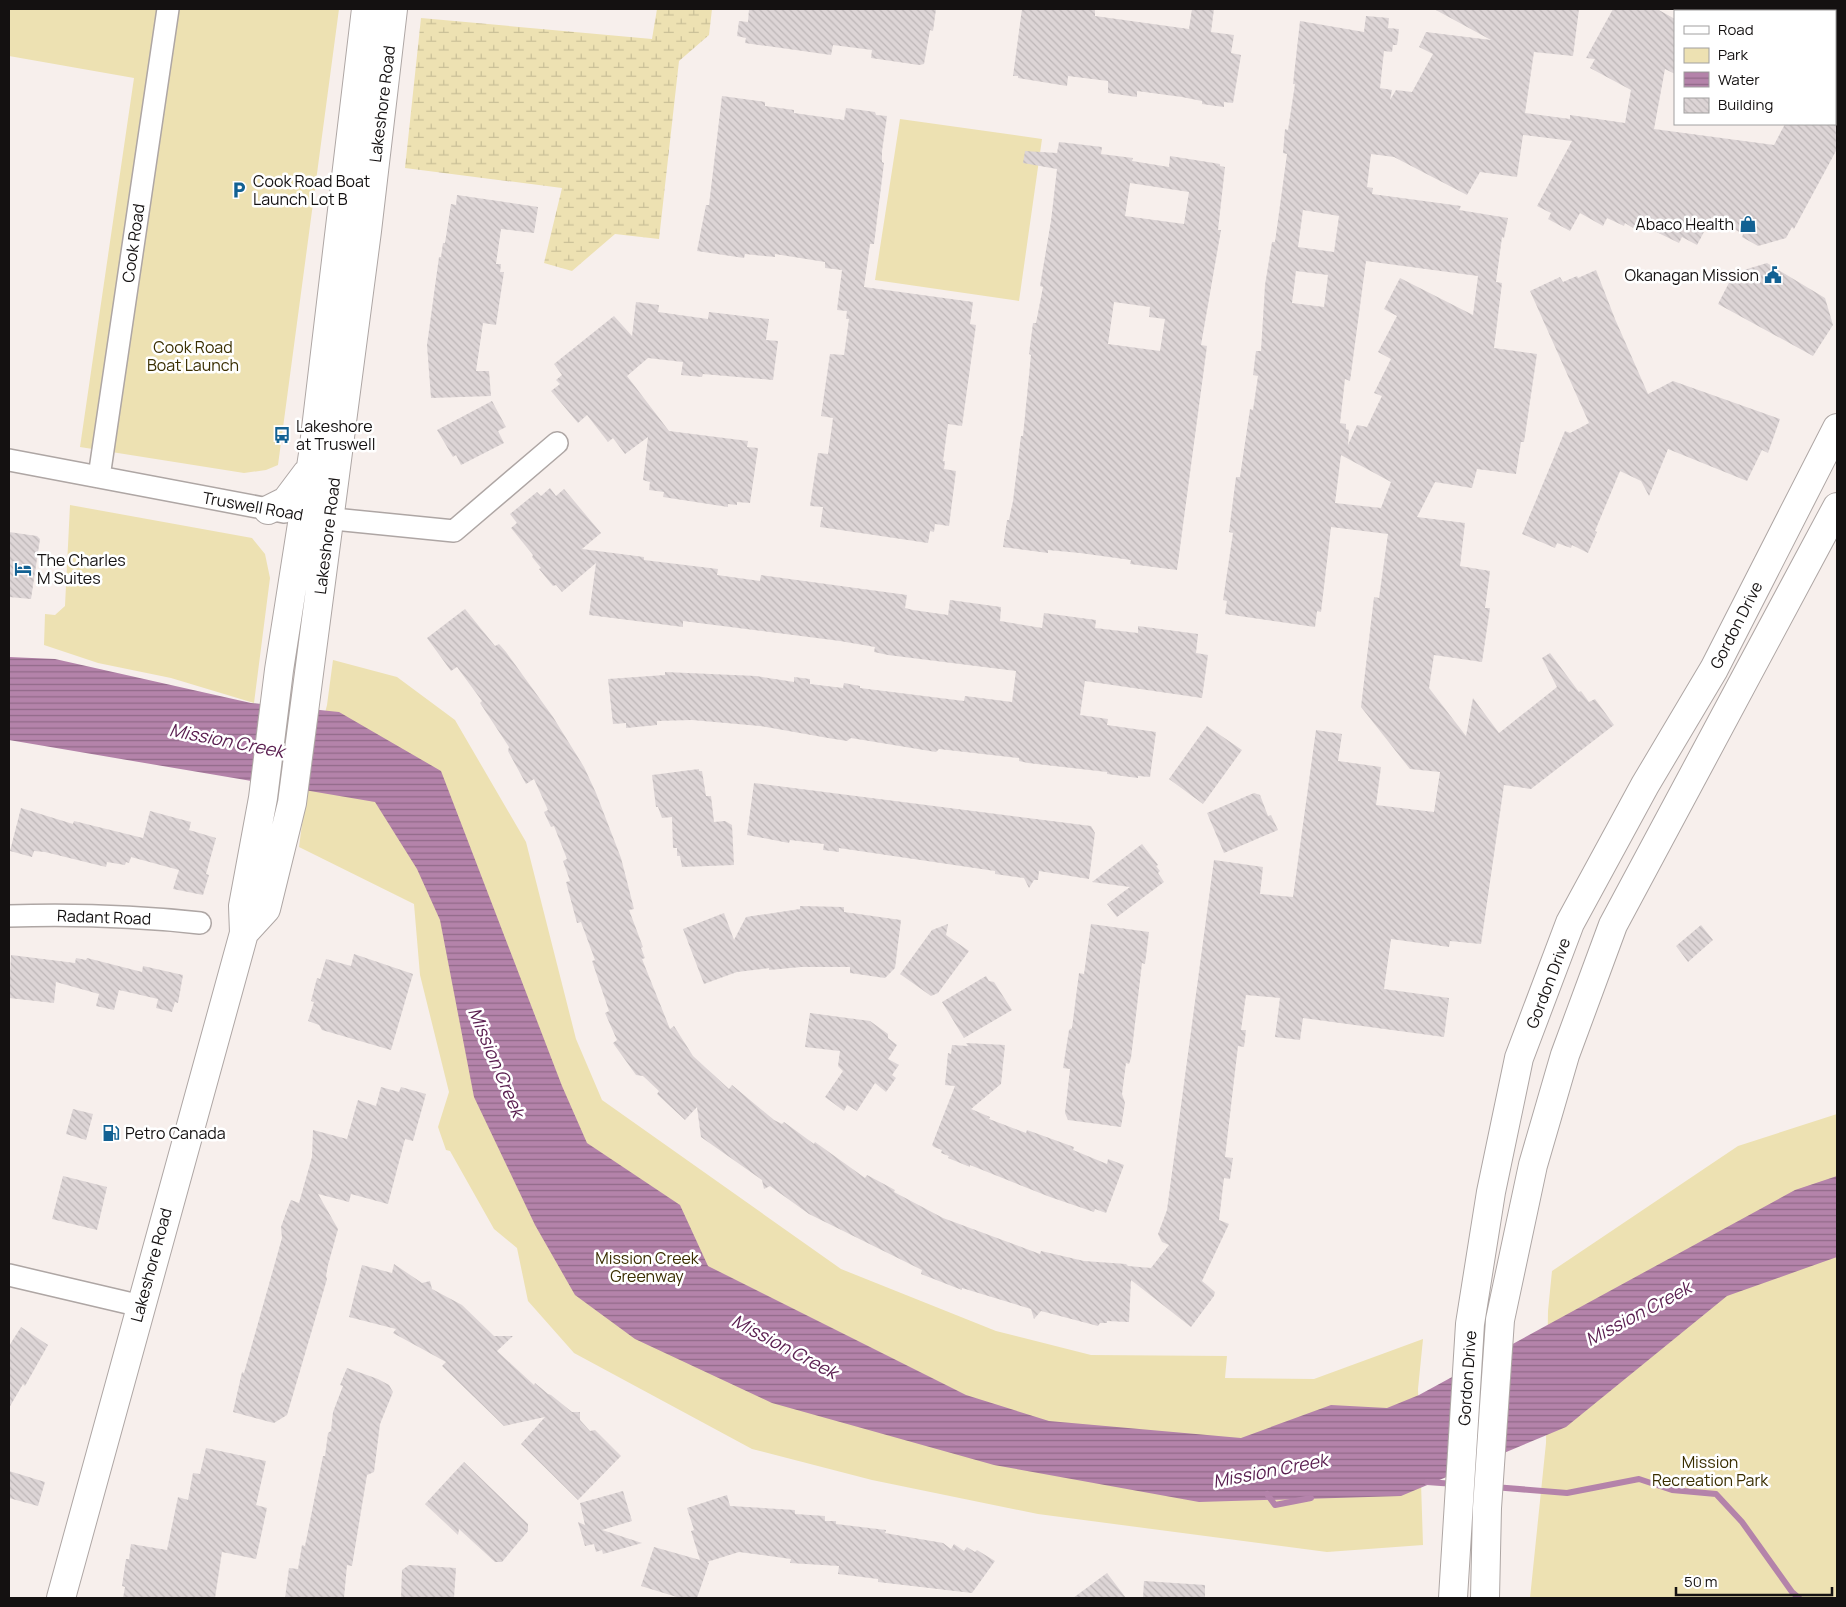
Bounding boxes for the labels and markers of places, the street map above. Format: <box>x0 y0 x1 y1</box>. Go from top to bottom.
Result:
place label: Cook Road Boat Launch Lot B <box>253 170 370 210</box>
parking icon: Cook Road Boat Launch Lot B <box>229 180 249 200</box>
place label: Abaco Health <box>1636 213 1734 235</box>
shop icon: Abaco Health <box>1738 214 1758 234</box>
place label: Okanagan Mission <box>1624 264 1759 286</box>
public building icon: Okanagan Mission <box>1763 265 1783 285</box>
place label: Lakeshore at Truswell <box>296 415 375 455</box>
bus stop icon: Lakeshore at Truswell <box>272 425 292 445</box>
place label: The Charles M Suites <box>37 549 126 589</box>
hotel icon: The Charles M Suites <box>13 559 33 579</box>
place label: Petro Canada <box>125 1122 226 1144</box>
fuel station icon: Petro Canada <box>101 1123 121 1143</box>

